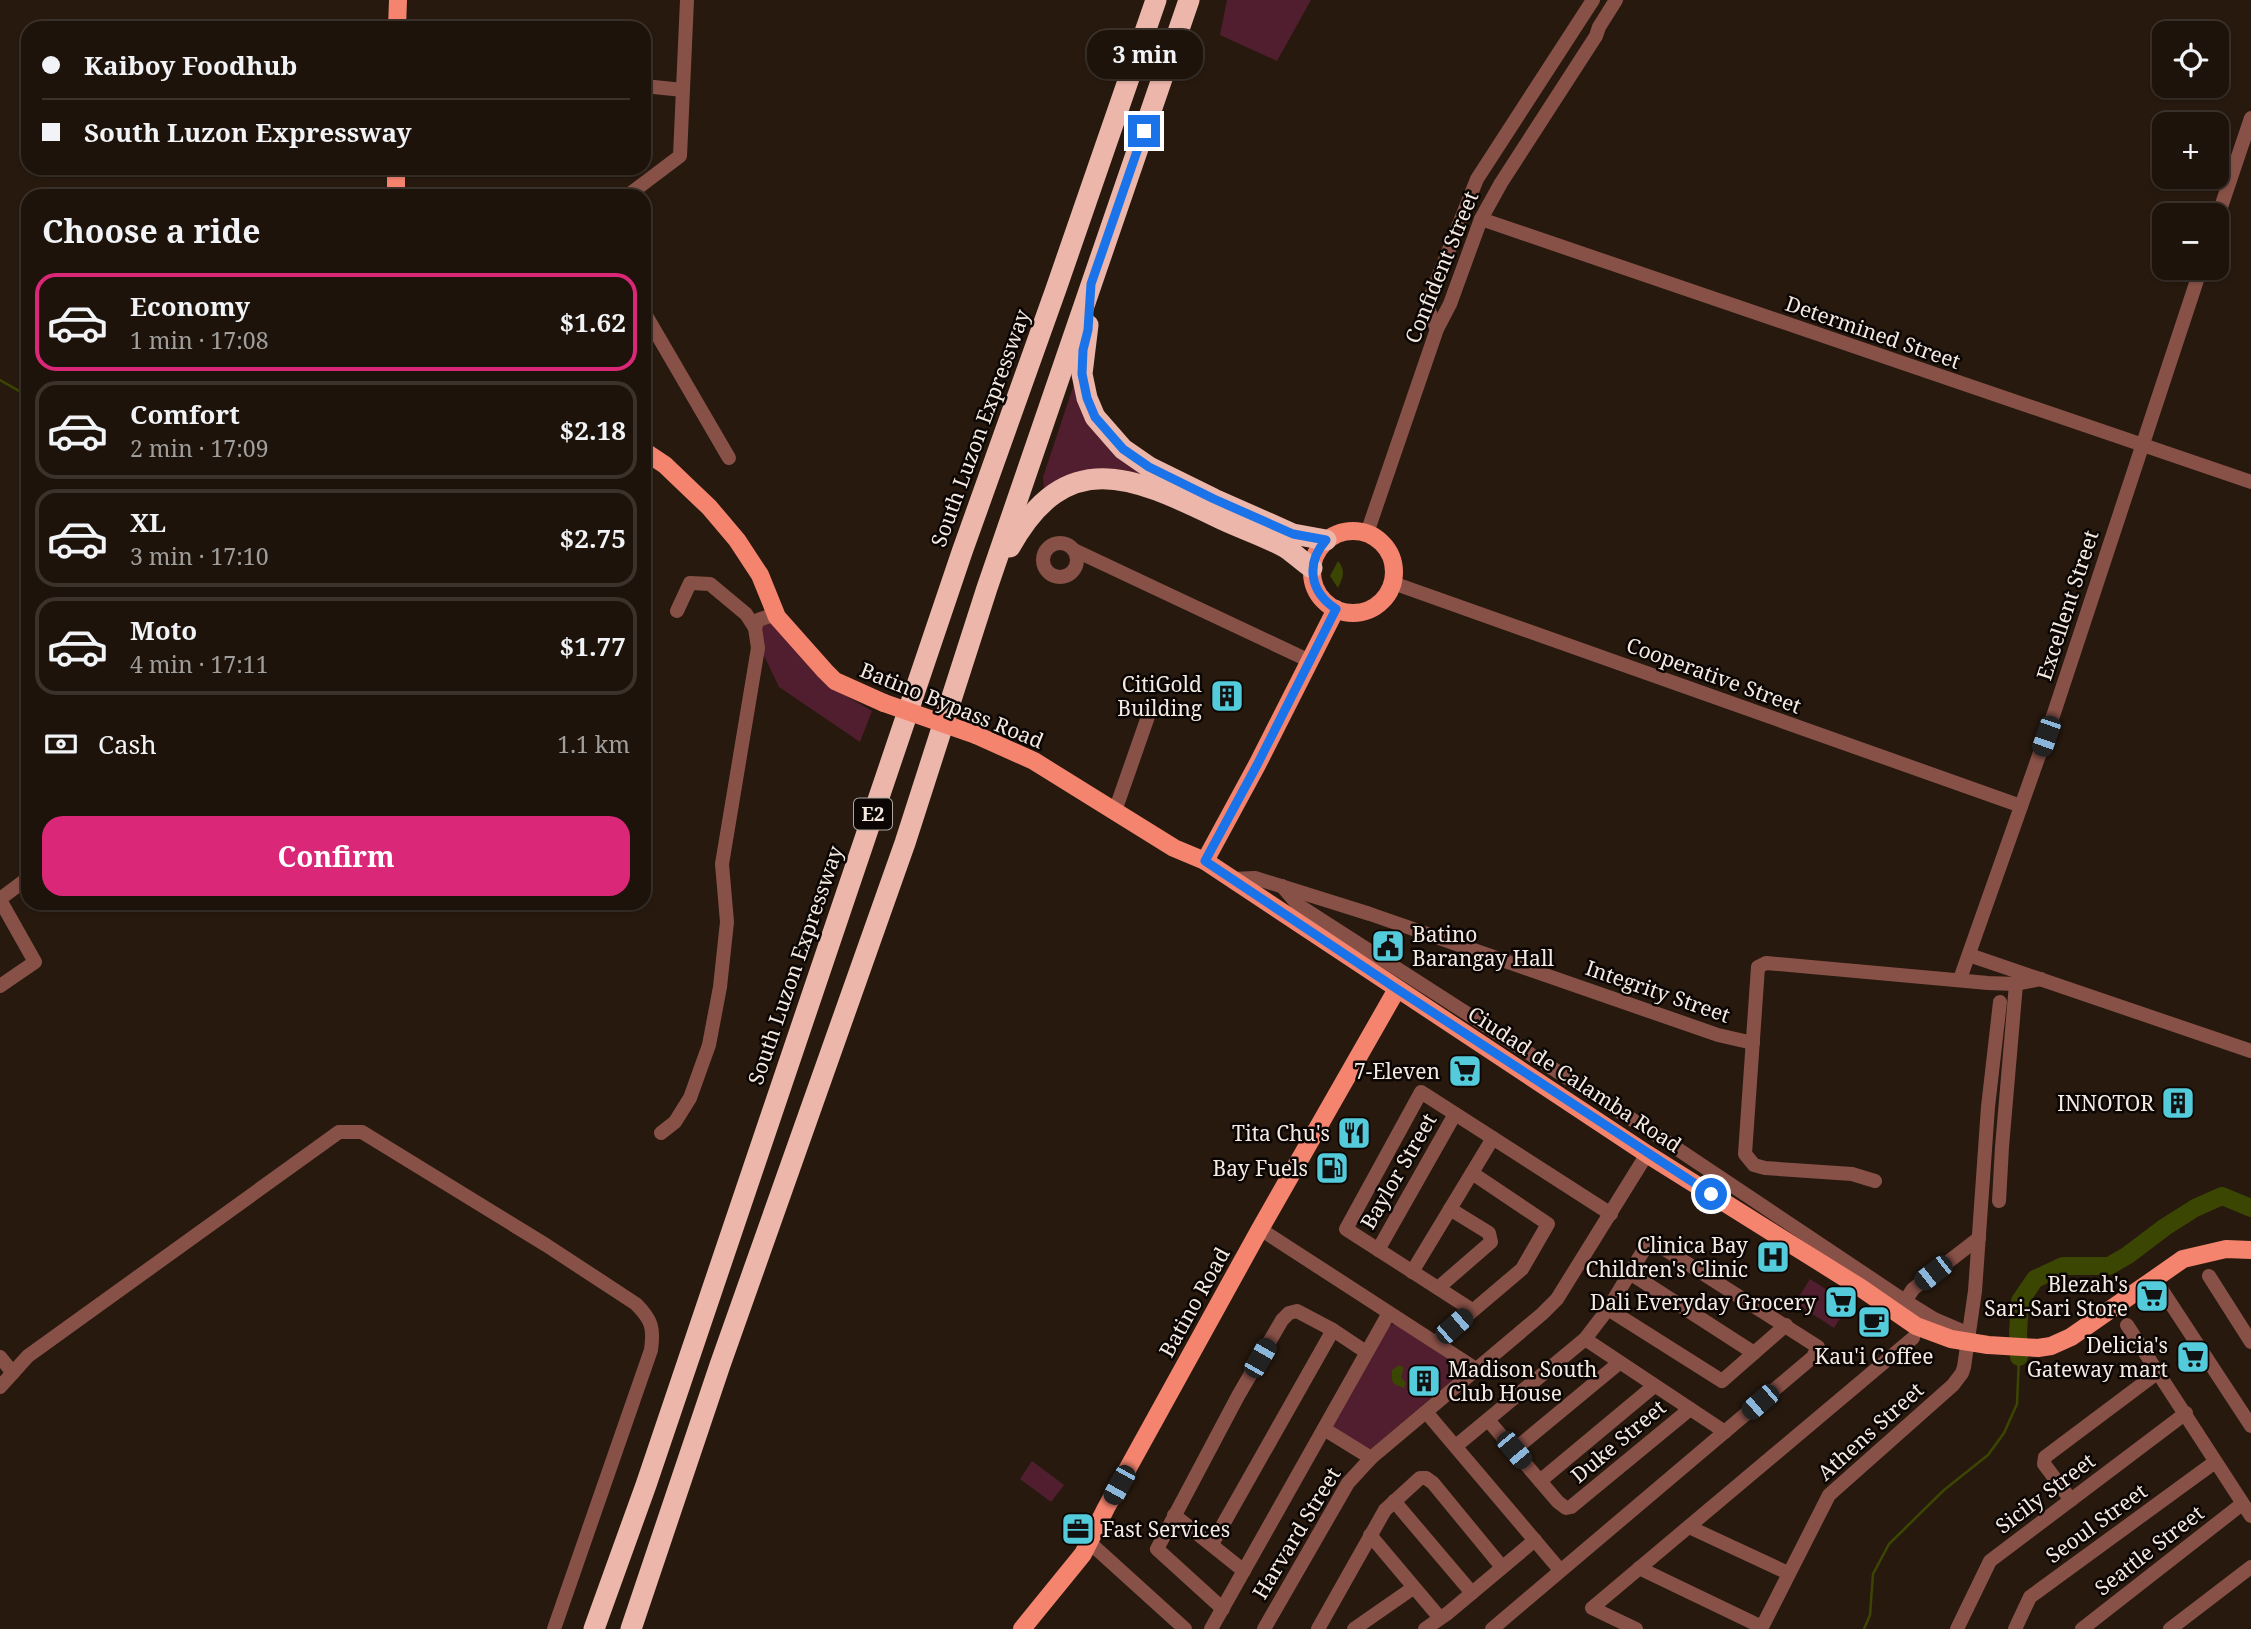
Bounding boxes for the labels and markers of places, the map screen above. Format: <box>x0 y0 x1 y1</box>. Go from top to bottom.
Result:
place label: CitiGold Building <box>1117 670 1203 722</box>
building icon: CitiGold Building <box>1208 677 1246 715</box>
place label: Batino Barangay Hall <box>1412 920 1554 972</box>
public building icon: Batino Barangay Hall <box>1369 927 1407 965</box>
supermarket icon: 7-Eleven <box>1446 1052 1484 1090</box>
place label: 7-Eleven <box>1354 1057 1440 1085</box>
building icon: INNOTOR <box>2159 1084 2197 1122</box>
place label: INNOTOR <box>2057 1089 2154 1117</box>
restaurant icon: Tita Chu's <box>1335 1114 1373 1152</box>
place label: Tita Chu's <box>1232 1119 1330 1147</box>
fuel station icon: Bay Fuels <box>1313 1149 1351 1187</box>
place label: Bay Fuels <box>1213 1154 1308 1182</box>
place label: Clinica Bay Children's Clinic <box>1586 1231 1748 1283</box>
hospital icon: Clinica Bay Children's Clinic <box>1754 1238 1792 1276</box>
place label: Blezah's Sari-Sari Store <box>1984 1270 2128 1322</box>
supermarket icon: Blezah's Sari-Sari Store <box>2133 1277 2171 1315</box>
supermarket icon: Dali Everyday Grocery <box>1822 1283 1860 1321</box>
place label: Dali Everyday Grocery <box>1590 1288 1816 1316</box>
cafe icon: Kau'i Coffee <box>1855 1303 1893 1341</box>
place label: Delicia's Gateway mart <box>2027 1331 2168 1383</box>
supermarket icon: Delicia's Gateway mart <box>2174 1338 2212 1376</box>
place label: Kau'i Coffee <box>1814 1342 1934 1370</box>
place label: Madison South Club House <box>1448 1355 1597 1407</box>
building icon: Madison South Club House <box>1405 1362 1443 1400</box>
office icon: Fast Services <box>1059 1510 1097 1548</box>
place label: Fast Services <box>1102 1515 1230 1543</box>

